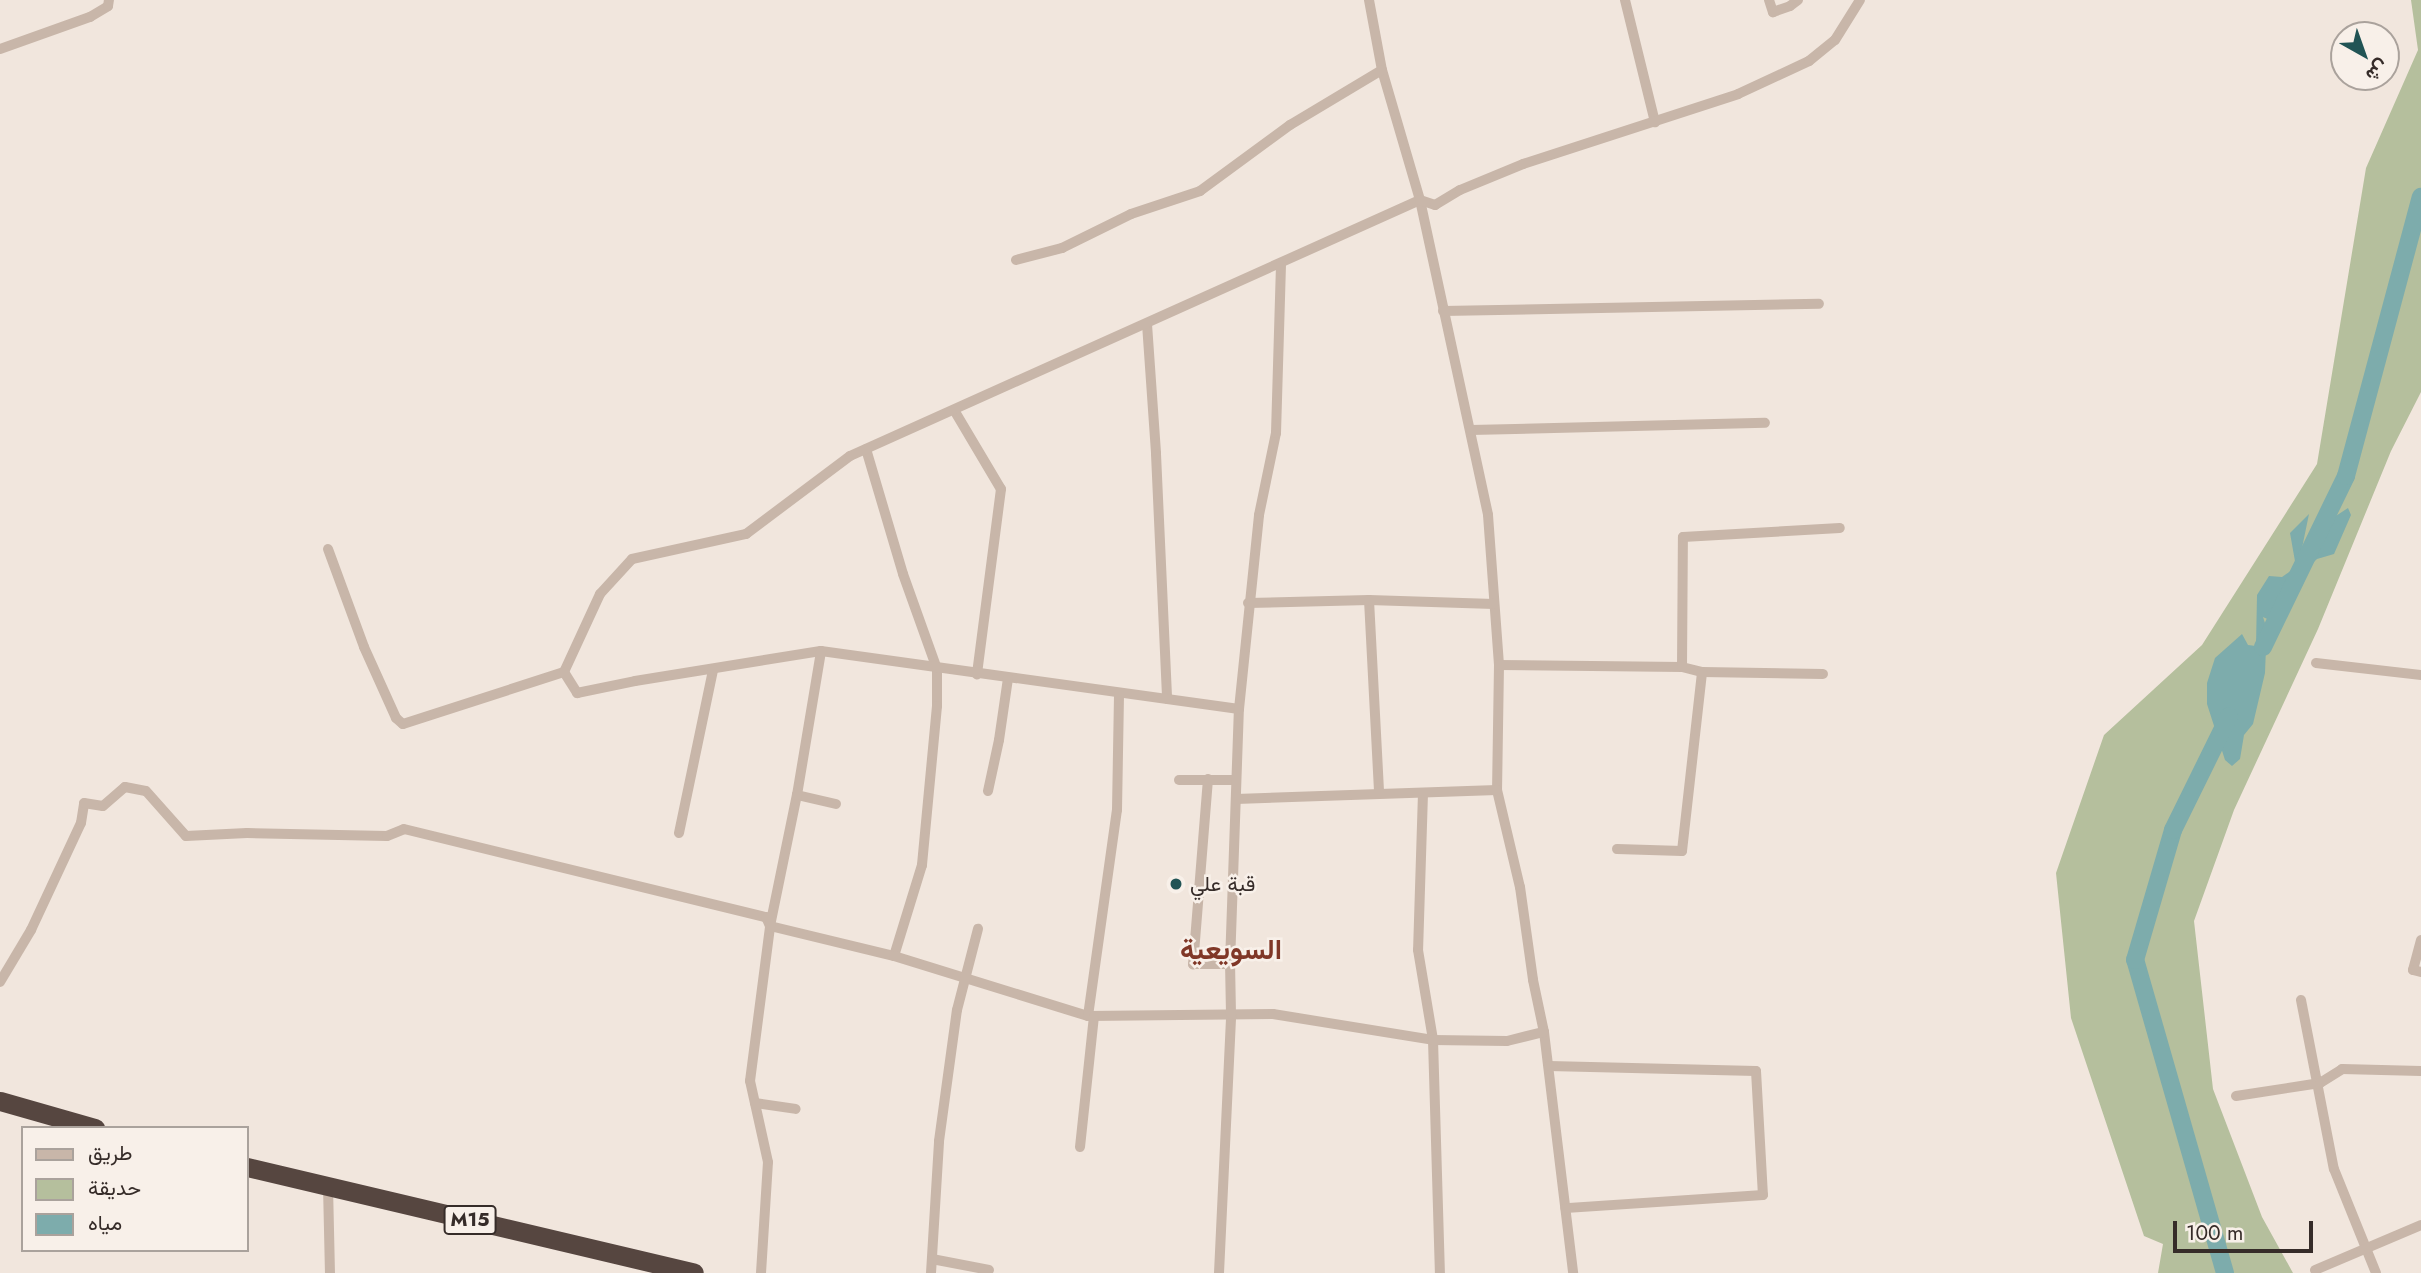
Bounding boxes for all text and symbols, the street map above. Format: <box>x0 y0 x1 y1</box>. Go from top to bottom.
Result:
north arrow <box>2330 21 2400 91</box>
text: ش <box>2360 53 2395 89</box>
place label: قبة علي <box>1190 871 1255 897</box>
marker: قبة علي <box>1168 876 1184 892</box>
district label: السويعية <box>1180 933 1282 967</box>
legend <box>21 1126 248 1252</box>
text: طريق <box>88 1138 133 1168</box>
text: حديقة <box>88 1173 141 1203</box>
road number: M15 <box>442 1204 498 1236</box>
scale bar <box>2176 1206 2316 1250</box>
text: مياه <box>88 1208 122 1238</box>
text: 100 m <box>2186 1218 2243 1248</box>

